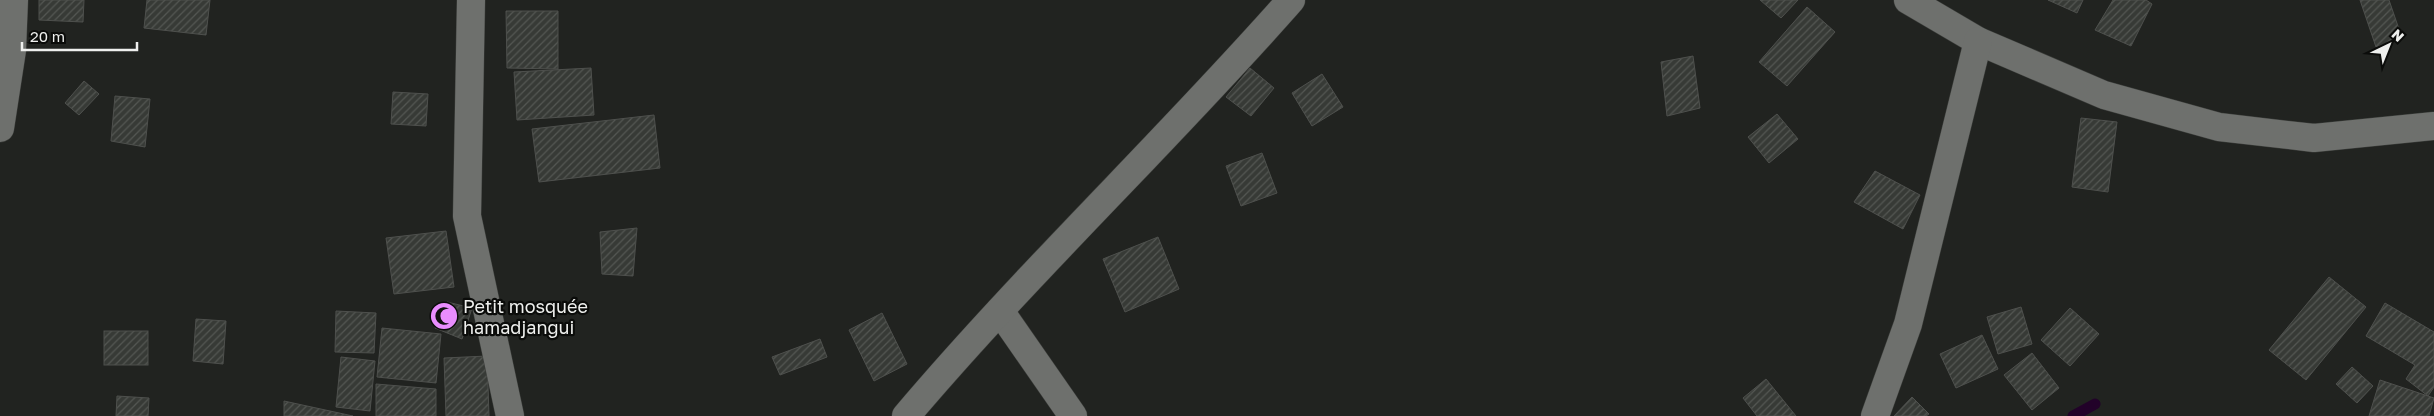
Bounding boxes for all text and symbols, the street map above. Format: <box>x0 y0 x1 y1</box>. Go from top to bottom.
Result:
scale bar <box>22 20 138 52</box>
north arrow <box>2364 20 2414 70</box>
text: N <box>2389 25 2408 45</box>
text: 20 m <box>30 27 65 45</box>
place label: Petit mosquée hamadjangui <box>463 295 588 338</box>
mosque icon: Petit mosquée hamadjangui <box>429 301 459 331</box>

